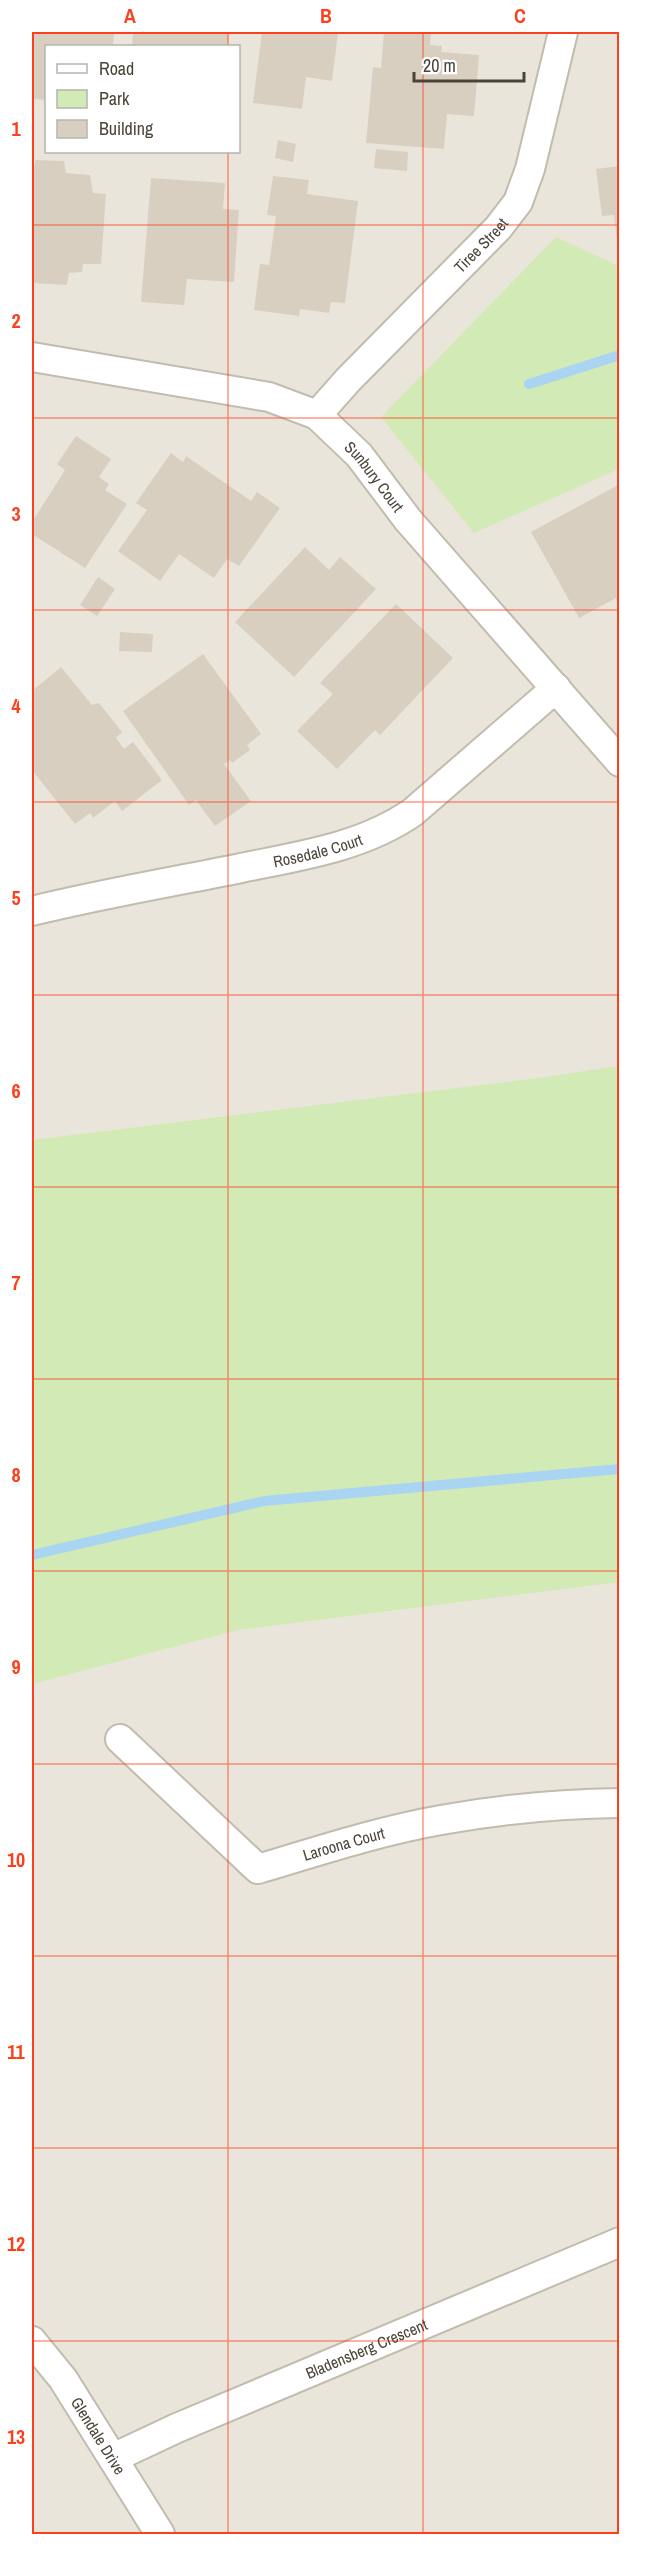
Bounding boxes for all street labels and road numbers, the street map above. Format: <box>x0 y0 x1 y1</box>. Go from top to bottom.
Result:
street label: Tiree Street <box>449 213 513 278</box>
street label: Sunbury Court <box>340 436 409 517</box>
street label: Rosedale Court <box>271 828 366 872</box>
street label: Laroona Court <box>300 1822 387 1866</box>
street label: Bladensberg Crescent <box>302 2313 431 2384</box>
street label: Glendale Drive <box>66 2393 131 2479</box>

